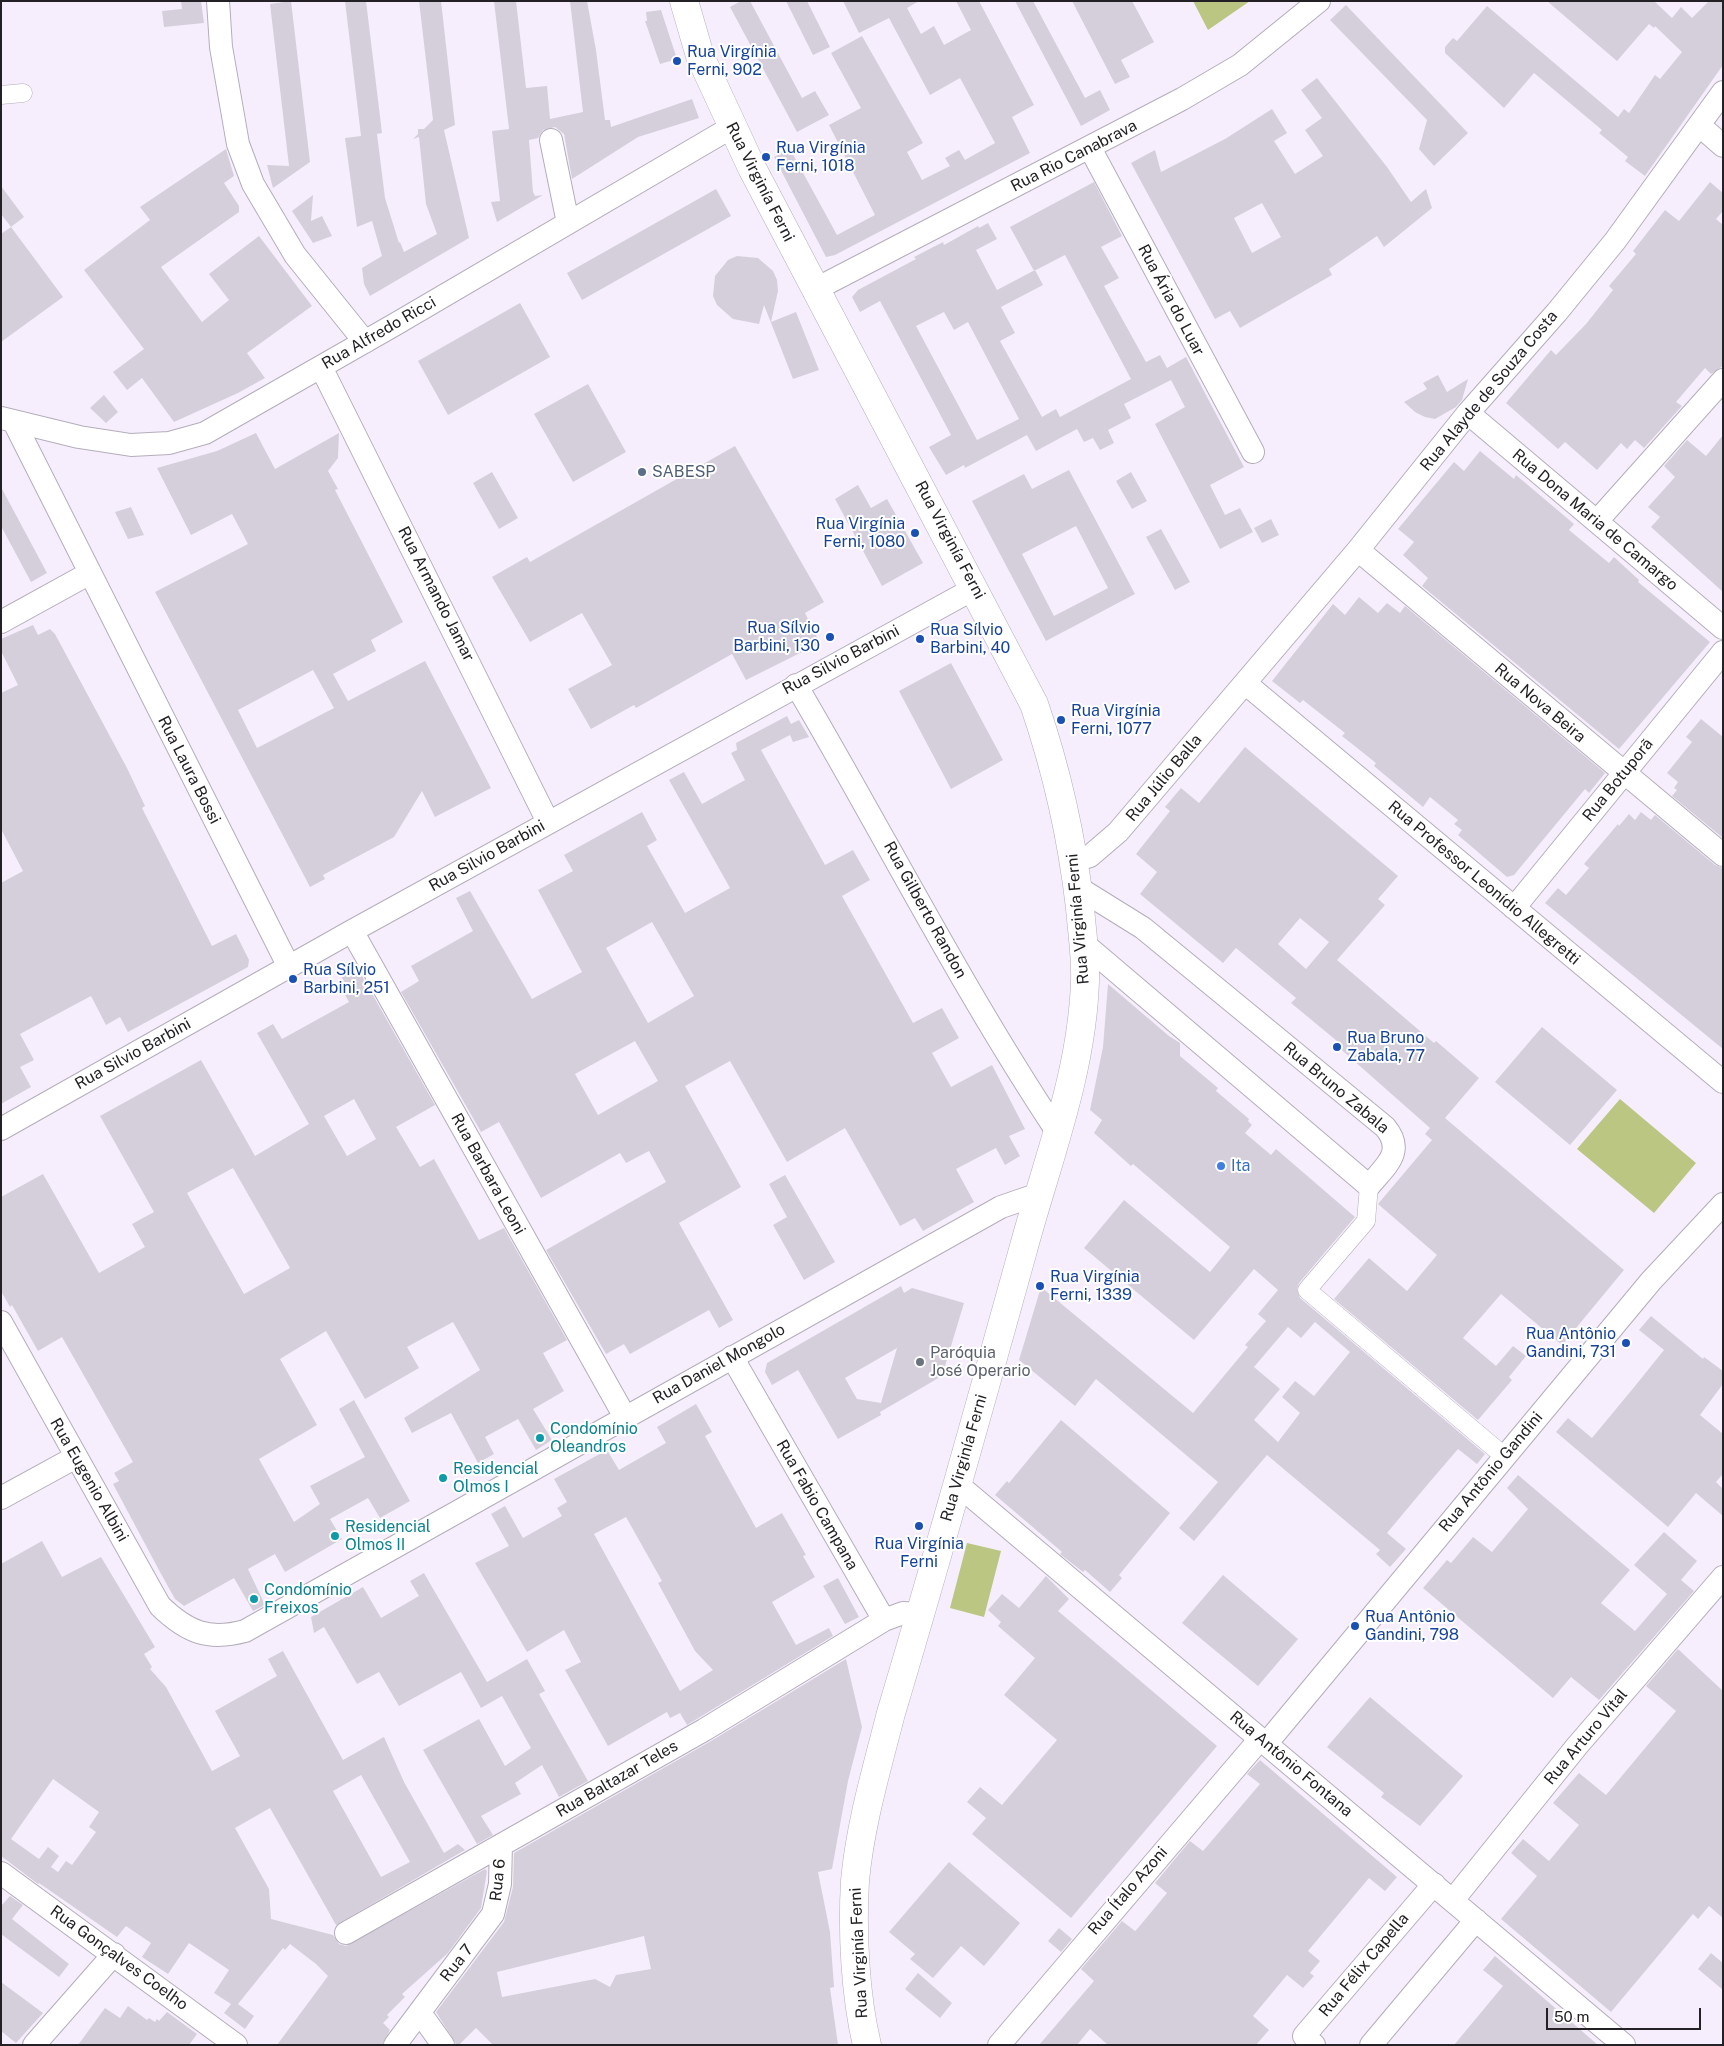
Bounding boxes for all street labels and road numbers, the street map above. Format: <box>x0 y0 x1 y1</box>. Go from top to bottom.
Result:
street label: Rua Rio Canabrava <box>1008 116 1140 196</box>
street label: Rua Virginía Ferni <box>722 119 798 245</box>
street label: Rua Ária do Luar <box>1134 241 1208 359</box>
street label: Rua Alfredo Ricci <box>319 293 439 373</box>
street label: Rua Alayde de Souza Costa <box>1416 307 1562 475</box>
street label: Rua Dona Maria de Camargo <box>1508 445 1682 595</box>
street label: Rua Virginía Ferni <box>911 478 989 602</box>
street label: Rua Armando Jamar <box>394 523 478 665</box>
street label: Rua Silvio Barbini <box>779 621 903 699</box>
street label: Rua Nova Beira <box>1491 659 1589 747</box>
street label: Rua Laura Bossi <box>154 713 224 827</box>
street label: Rua Júlio Balla <box>1122 731 1206 825</box>
street label: Rua Botuporã <box>1579 735 1657 825</box>
street label: Rua Professor Leonídio Allegretti <box>1384 797 1584 969</box>
street label: Rua Silvio Barbini <box>426 816 548 896</box>
street label: Rua Gilberto Randon <box>879 838 971 982</box>
street label: Rua Virginía Ferni <box>1063 853 1093 985</box>
street label: Rua Silvio Barbini <box>72 1014 194 1094</box>
street label: Rua Bruno Zabala <box>1279 1038 1393 1138</box>
street label: Rua Barbara Leoni <box>447 1110 529 1238</box>
street label: Rua Daniel Mongolo <box>650 1320 788 1408</box>
street label: Rua Virginía Ferni <box>937 1392 991 1524</box>
street label: Rua Antônio Gandini <box>1435 1408 1547 1536</box>
street label: Rua Eugenio Albini <box>46 1415 132 1545</box>
street label: Rua Fabio Campana <box>772 1436 862 1574</box>
street label: Rua Arturo Vital <box>1540 1685 1632 1789</box>
street label: Rua Antônio Fontana <box>1226 1707 1356 1821</box>
street label: Rua Baltazar Teles <box>553 1736 681 1822</box>
street label: Rua Ítalo Azoni <box>1084 1843 1172 1939</box>
street label: Rua 6 <box>486 1858 510 1902</box>
street label: Rua Virginía Ferni <box>846 1887 872 2019</box>
street label: Rua Gonçalves Coelho <box>46 1902 192 2014</box>
street label: Rua Félix Capella <box>1315 1909 1413 2021</box>
street label: Rua 7 <box>436 1940 478 1986</box>

